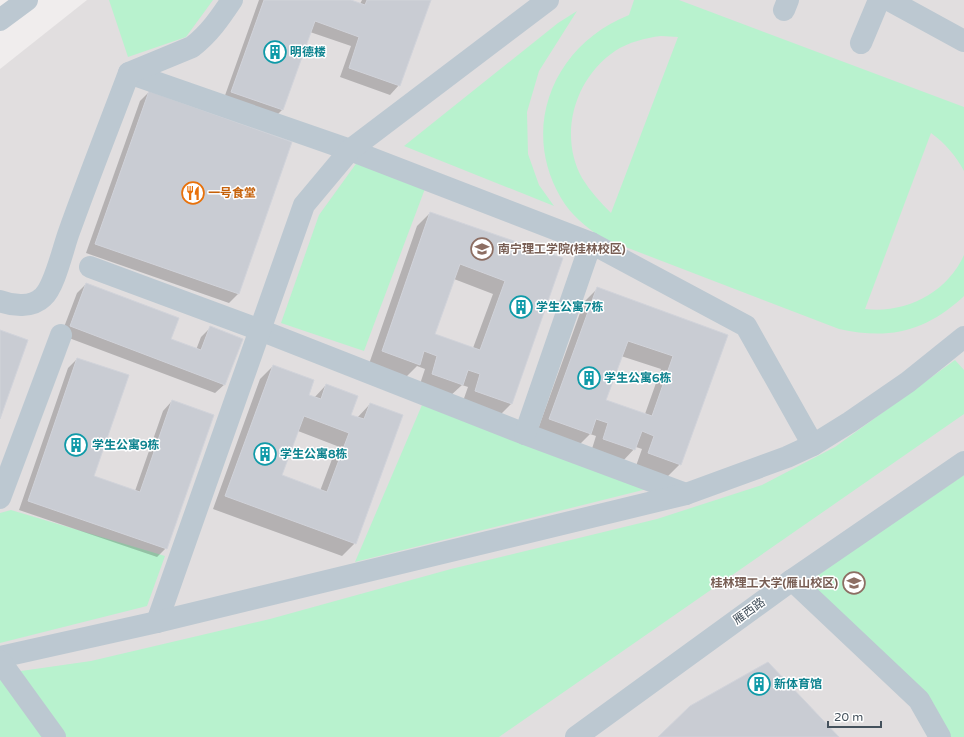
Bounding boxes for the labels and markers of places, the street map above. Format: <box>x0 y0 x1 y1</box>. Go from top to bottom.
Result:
building icon: 明德楼 <box>262 39 288 65</box>
place label: 明德楼 <box>290 45 326 59</box>
restaurant icon: 一号食堂 <box>180 180 206 206</box>
place label: 一号食堂 <box>208 186 256 200</box>
school or university icon: 南宁理工学院(桂林校区) <box>469 236 495 262</box>
place label: 南宁理工学院(桂林校区) <box>498 242 626 256</box>
building icon: 学生公寓7栋 <box>508 294 534 320</box>
place label: 学生公寓7栋 <box>536 300 604 314</box>
building icon: 学生公寓6栋 <box>576 365 602 391</box>
place label: 学生公寓6栋 <box>604 371 672 385</box>
building icon: 学生公寓9栋 <box>63 432 89 458</box>
place label: 学生公寓9栋 <box>92 438 160 452</box>
building icon: 学生公寓8栋 <box>252 441 278 467</box>
place label: 学生公寓8栋 <box>280 447 348 461</box>
school or university icon: 桂林理工大学(雁山校区) <box>841 570 867 596</box>
place label: 桂林理工大学(雁山校区) <box>711 576 838 590</box>
building icon: 新体育馆 <box>746 671 772 697</box>
place label: 新体育馆 <box>774 677 822 691</box>

